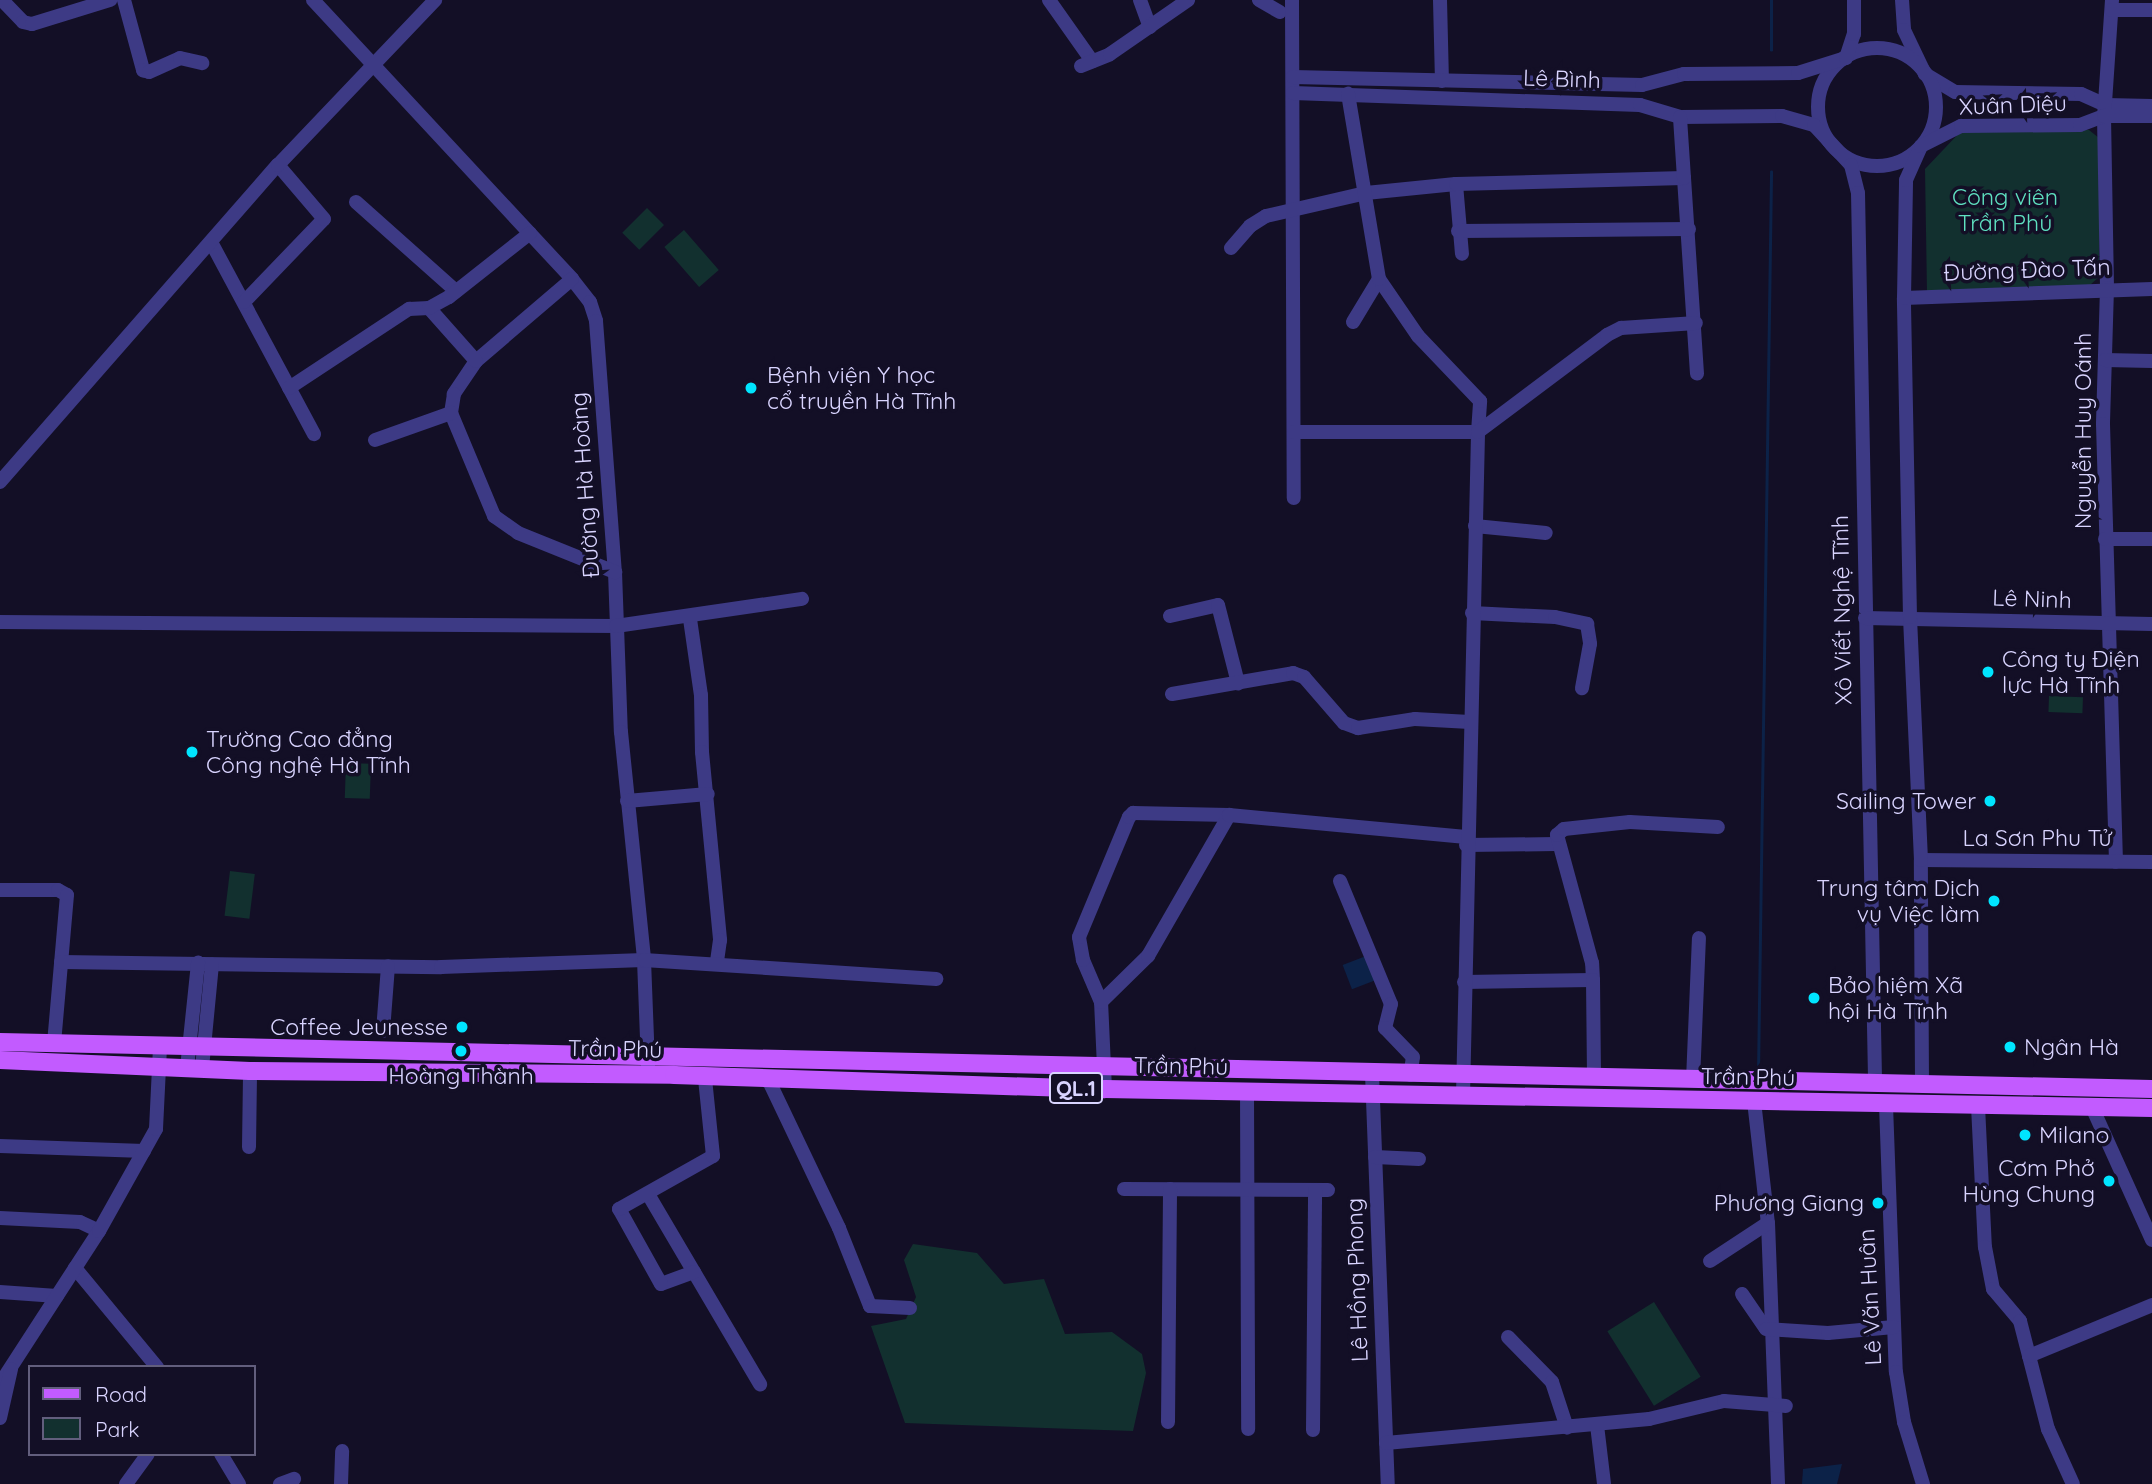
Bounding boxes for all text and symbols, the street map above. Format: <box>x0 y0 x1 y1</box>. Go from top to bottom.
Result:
street label: Lê Bình <box>1523 64 1601 94</box>
street label: Xuân Diệu <box>1959 89 2067 121</box>
park label: Công viên Trần Phú <box>1952 183 2058 237</box>
street label: Đường Đào Tấn <box>1943 253 2111 287</box>
street label: Nguyễn Huy Oánh <box>2069 333 2097 529</box>
place label: Bệnh viện Y học cổ truyền Hà Tĩnh <box>767 361 956 415</box>
marker: Bệnh viện Y học cổ truyền Hà Tĩnh <box>741 378 761 398</box>
street label: Đường Hà Hoàng <box>565 391 605 579</box>
street label: Xô Viết Nghệ Tĩnh <box>1827 515 1857 705</box>
street label: Lê Ninh <box>1992 584 2072 614</box>
place label: Công ty Điện lực Hà Tĩnh <box>2002 645 2140 699</box>
marker: Công ty Điện lực Hà Tĩnh <box>1980 664 1996 680</box>
place label: Trường Cao đẳng Công nghệ Hà Tĩnh <box>206 725 411 779</box>
marker: Trường Cao đẳng Công nghệ Hà Tĩnh <box>184 744 200 760</box>
place label: Sailing Tower <box>1836 787 1976 815</box>
marker: Sailing Tower <box>1982 793 1998 809</box>
street label: La Sơn Phu Tử <box>1962 824 2112 852</box>
place label: Trung tâm Dịch vụ Việc làm <box>1816 874 1980 928</box>
marker: Trung tâm Dịch vụ Việc làm <box>1986 893 2002 909</box>
place label: Bảo hiệm Xã hội Hà Tĩnh <box>1828 971 1963 1025</box>
marker: Bảo hiệm Xã hội Hà Tĩnh <box>1806 990 1822 1006</box>
place label: Coffee Jeunesse <box>270 1013 448 1041</box>
marker: Coffee Jeunesse <box>454 1019 470 1035</box>
place label: Ngân Hà <box>2024 1033 2119 1061</box>
street label: Trần Phú <box>568 1034 662 1064</box>
marker: Ngân Hà <box>2002 1039 2018 1055</box>
marker: Hoàng Thành <box>453 1043 469 1059</box>
street label: Trần Phú <box>1134 1051 1228 1081</box>
place label: Hoàng Thành <box>388 1062 534 1090</box>
street label: Trần Phú <box>1701 1062 1795 1092</box>
road number: QL.1 <box>1048 1070 1104 1106</box>
place label: Milano <box>2039 1121 2109 1149</box>
marker: Milano <box>2017 1127 2033 1143</box>
place label: Cơm Phở Hùng Chung <box>1963 1154 2095 1208</box>
marker: Cơm Phở Hùng Chung <box>2101 1173 2117 1189</box>
place label: Phương Giang <box>1714 1189 1864 1217</box>
marker: Phương Giang <box>1870 1195 1886 1211</box>
street label: Lê Hồng Phong <box>1340 1197 1374 1363</box>
street label: Lê Văn Huân <box>1853 1228 1887 1366</box>
legend <box>28 1365 256 1456</box>
text: Road <box>95 1381 147 1407</box>
text: Park <box>95 1416 139 1442</box>

